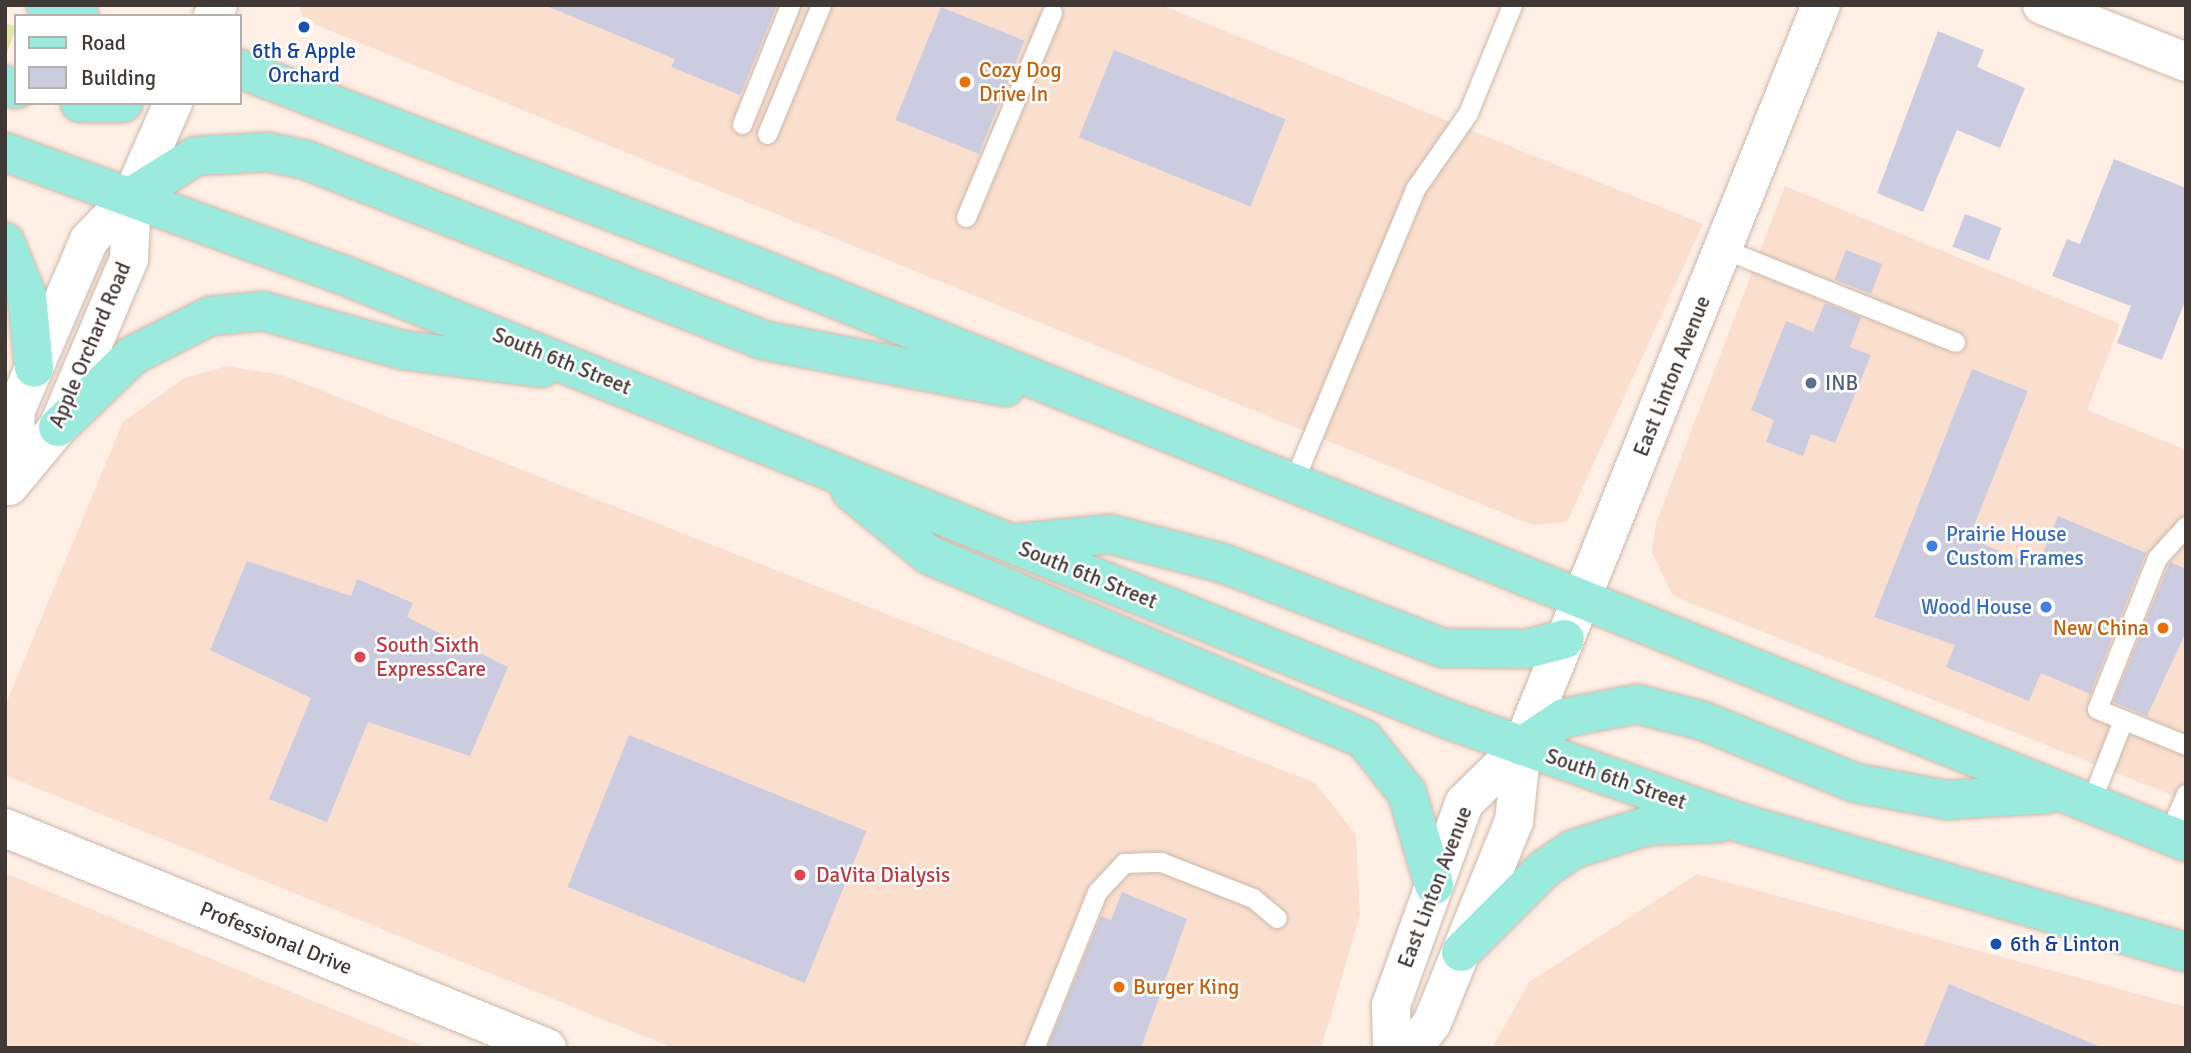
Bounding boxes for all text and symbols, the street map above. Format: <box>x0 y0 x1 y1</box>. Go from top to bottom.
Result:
legend <box>14 14 242 105</box>
marker: 6th & Apple Orchard <box>296 19 312 35</box>
text: Road <box>81 30 126 56</box>
place label: 6th & Apple Orchard <box>252 38 356 88</box>
place label: Cozy Dog Drive In <box>979 57 1062 107</box>
text: Building <box>81 65 156 91</box>
marker: Cozy Dog Drive In <box>957 74 973 90</box>
street label: Apple Orchard Road <box>44 258 136 432</box>
street label: East Linton Avenue <box>1628 292 1716 460</box>
street label: South 6th Street <box>489 322 635 400</box>
place label: INB <box>1825 370 1858 396</box>
marker: INB <box>1803 375 1819 391</box>
place label: Prairie House Custom Frames <box>1946 521 2084 571</box>
street label: South 6th Street <box>1015 536 1161 614</box>
marker: Prairie House Custom Frames <box>1924 538 1940 554</box>
place label: Wood House <box>1921 594 2032 620</box>
marker: Wood House <box>2038 599 2054 615</box>
place label: New China <box>2053 615 2149 641</box>
marker: New China <box>2155 620 2171 636</box>
place label: South Sixth ExpressCare <box>376 632 486 682</box>
marker: South Sixth ExpressCare <box>350 647 370 667</box>
street label: South 6th Street <box>1542 743 1690 815</box>
street label: East Linton Avenue <box>1393 803 1477 971</box>
place label: DaVita Dialysis <box>816 862 950 888</box>
marker: DaVita Dialysis <box>790 865 810 885</box>
street label: Professional Drive <box>196 896 356 980</box>
place label: 6th & Linton <box>2010 931 2120 957</box>
marker: 6th & Linton <box>1988 936 2004 952</box>
place label: Burger King <box>1133 974 1239 1000</box>
marker: Burger King <box>1111 979 1127 995</box>

